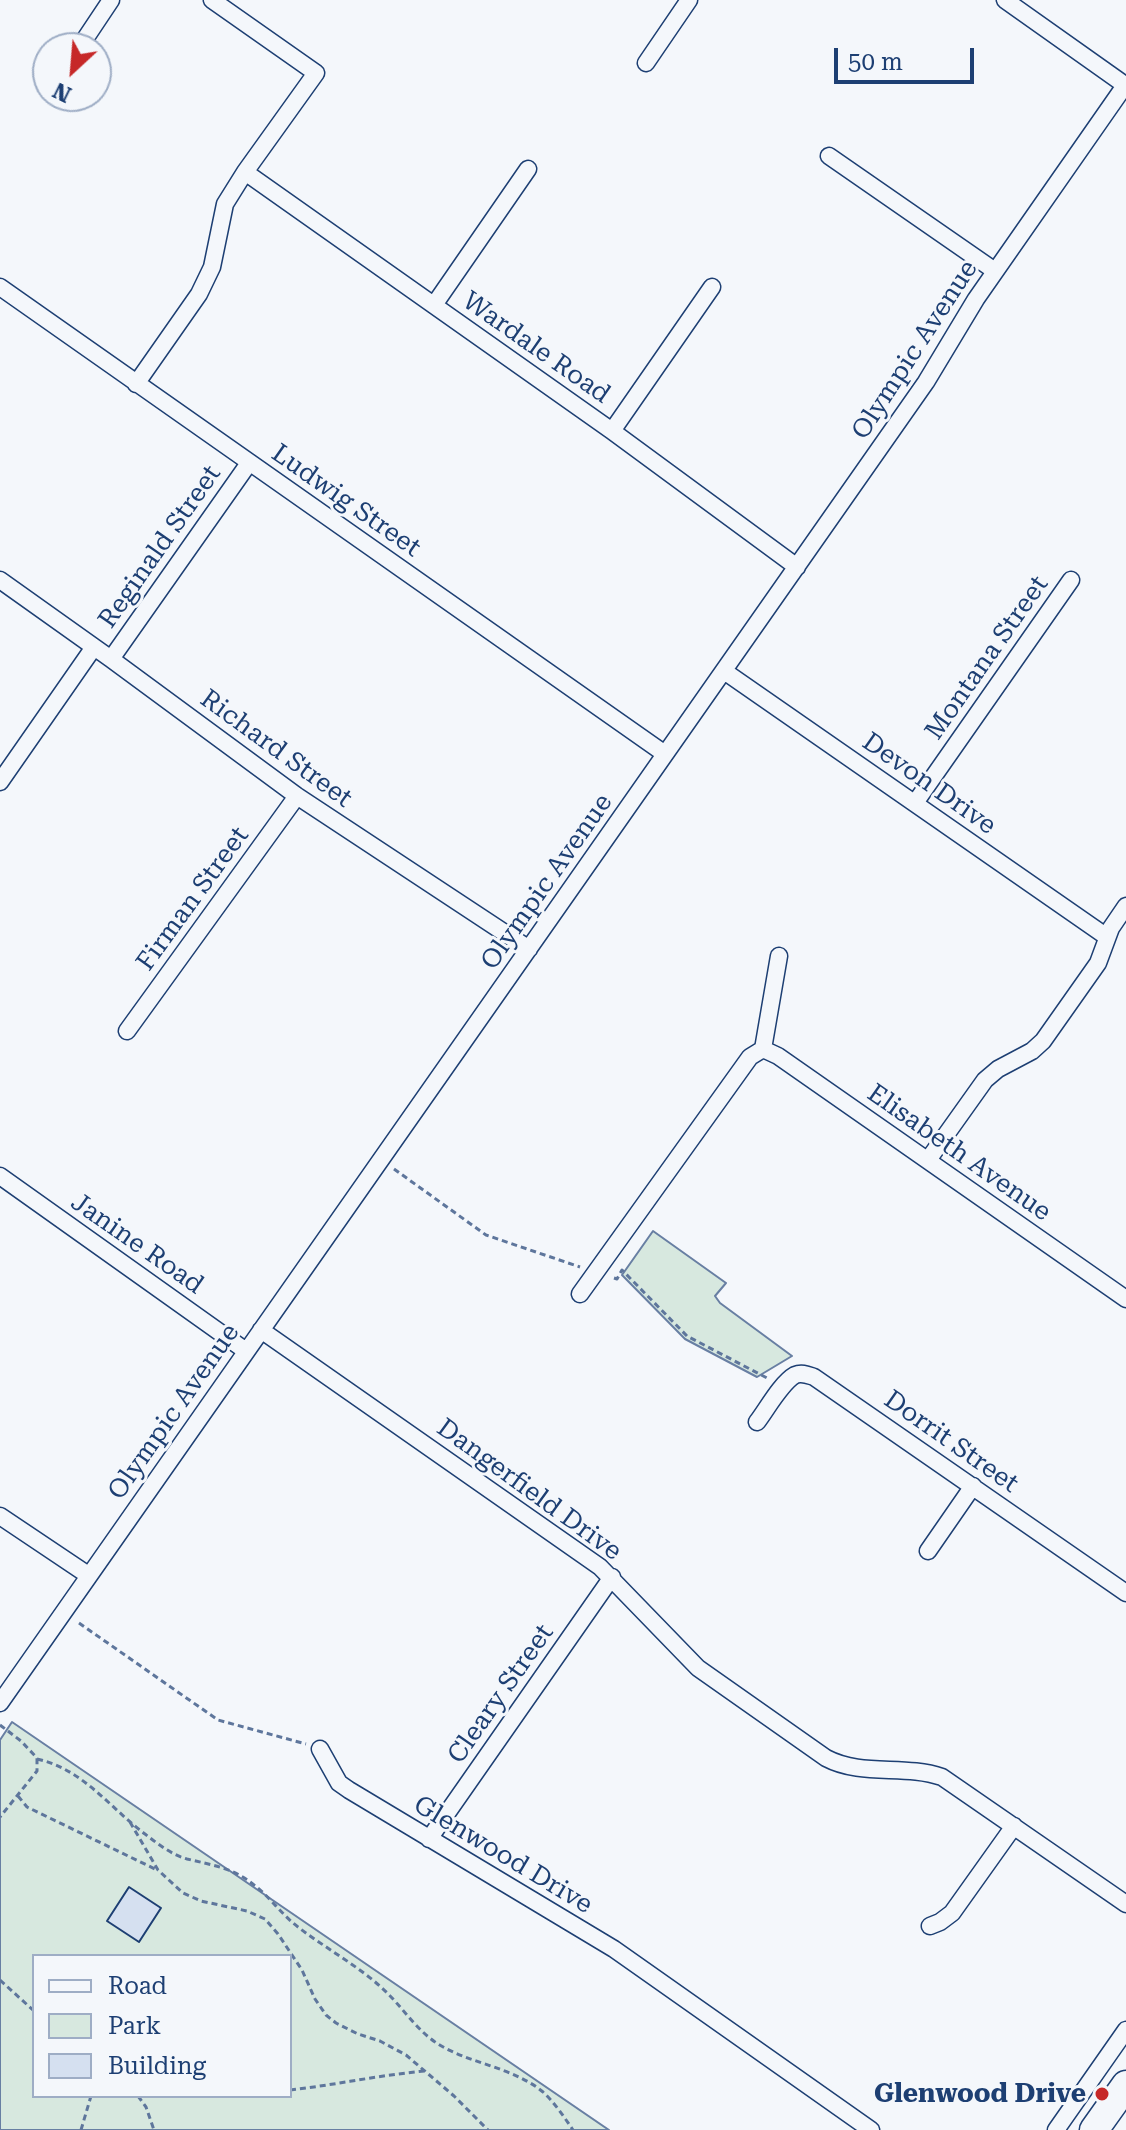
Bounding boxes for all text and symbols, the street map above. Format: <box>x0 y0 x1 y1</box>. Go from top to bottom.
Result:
north arrow <box>32 32 112 112</box>
scale bar <box>838 32 978 82</box>
text: 50 m <box>848 48 903 76</box>
text: N <box>49 77 75 107</box>
street label: Olympic Avenue <box>845 255 985 445</box>
street label: Wardale Road <box>456 286 616 410</box>
street label: Ludwig Street <box>266 438 426 564</box>
street label: Reginald Street <box>92 460 228 634</box>
street label: Montana Street <box>919 570 1055 746</box>
street label: Richard Street <box>194 683 358 815</box>
street label: Devon Drive <box>856 726 1002 842</box>
street label: Olympic Avenue <box>475 788 619 976</box>
street label: Firman Street <box>130 821 256 977</box>
street label: Elisabeth Avenue <box>861 1078 1057 1228</box>
street label: Janine Road <box>65 1187 209 1301</box>
street label: Olympic Avenue <box>102 1318 246 1506</box>
street label: Dorrit Street <box>878 1384 1024 1500</box>
street label: Dangerfield Drive <box>431 1412 627 1568</box>
street label: Cleary Street <box>442 1618 560 1770</box>
street label: Glenwood Drive <box>408 1789 598 1921</box>
legend <box>32 1954 292 2098</box>
text: Road <box>108 1972 167 2000</box>
text: Park <box>108 2012 161 2040</box>
text: Building <box>108 2052 206 2080</box>
place label: Glenwood Drive <box>874 2078 1086 2110</box>
marker: Glenwood Drive <box>1093 2085 1111 2103</box>

